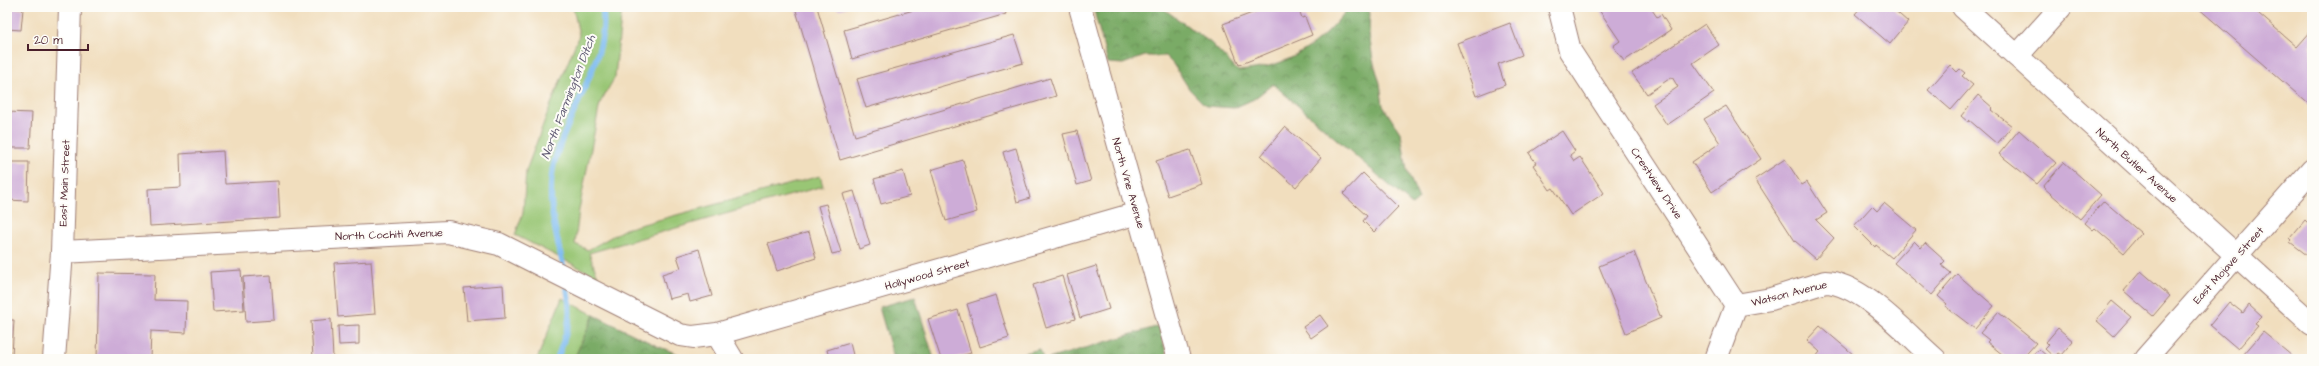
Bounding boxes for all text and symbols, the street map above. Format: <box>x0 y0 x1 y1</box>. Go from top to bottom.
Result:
scale bar <box>28 26 88 52</box>
text: 20 m <box>34 32 63 49</box>
water label: North Farmington Ditch <box>537 32 601 162</box>
street label: North Butler Avenue <box>2093 125 2181 206</box>
street label: North Vine Avenue <box>1108 136 1149 230</box>
street label: East Main Street <box>55 139 74 227</box>
street label: Crestview Drive <box>1627 145 1686 222</box>
street label: East Mojave Street <box>2190 223 2268 307</box>
street label: North Cochiti Avenue <box>335 225 443 244</box>
street label: Hollywood Street <box>883 255 972 295</box>
street label: Watson Avenue <box>1750 277 1829 310</box>

